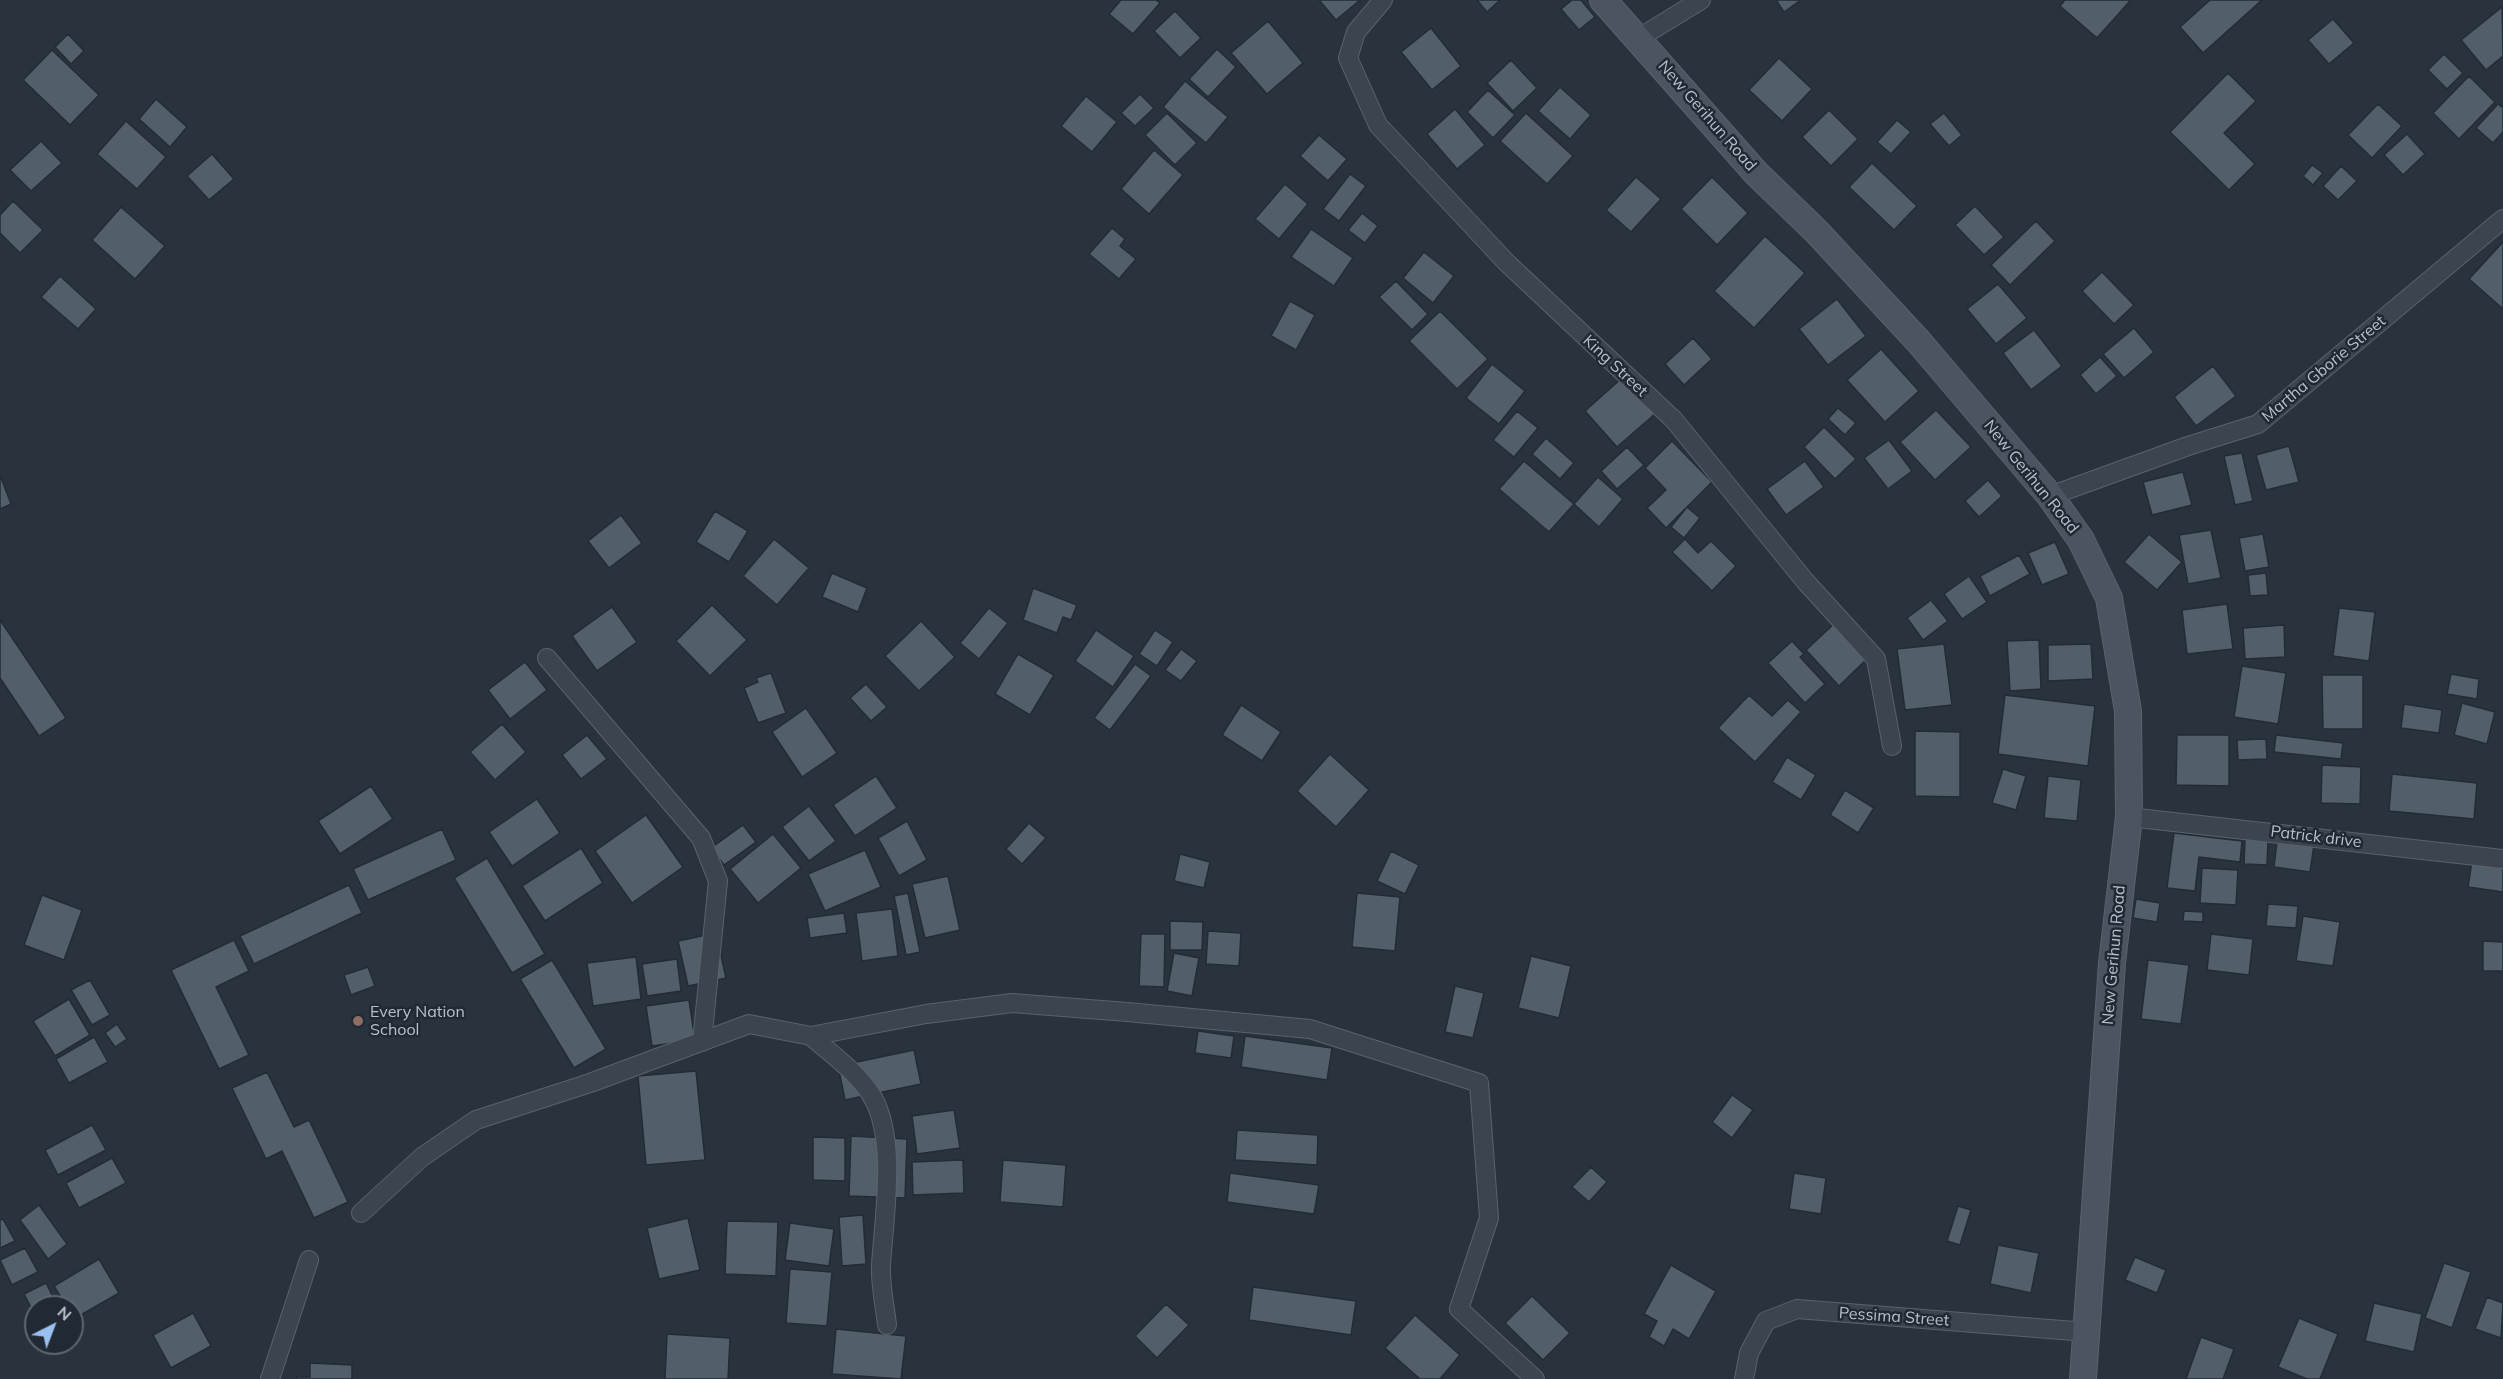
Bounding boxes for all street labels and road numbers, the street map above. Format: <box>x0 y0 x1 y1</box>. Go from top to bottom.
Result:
street label: New Gerihun Road <box>1654 57 1760 175</box>
street label: Martha Gborie Street <box>2258 312 2390 426</box>
street label: King Street <box>1579 331 1651 401</box>
street label: New Gerihun Road <box>1979 417 2083 537</box>
street label: Patrick drive <box>2269 822 2363 852</box>
street label: New Gerihun Road <box>2098 884 2130 1026</box>
street label: Pessima Street <box>1838 1304 1950 1330</box>

